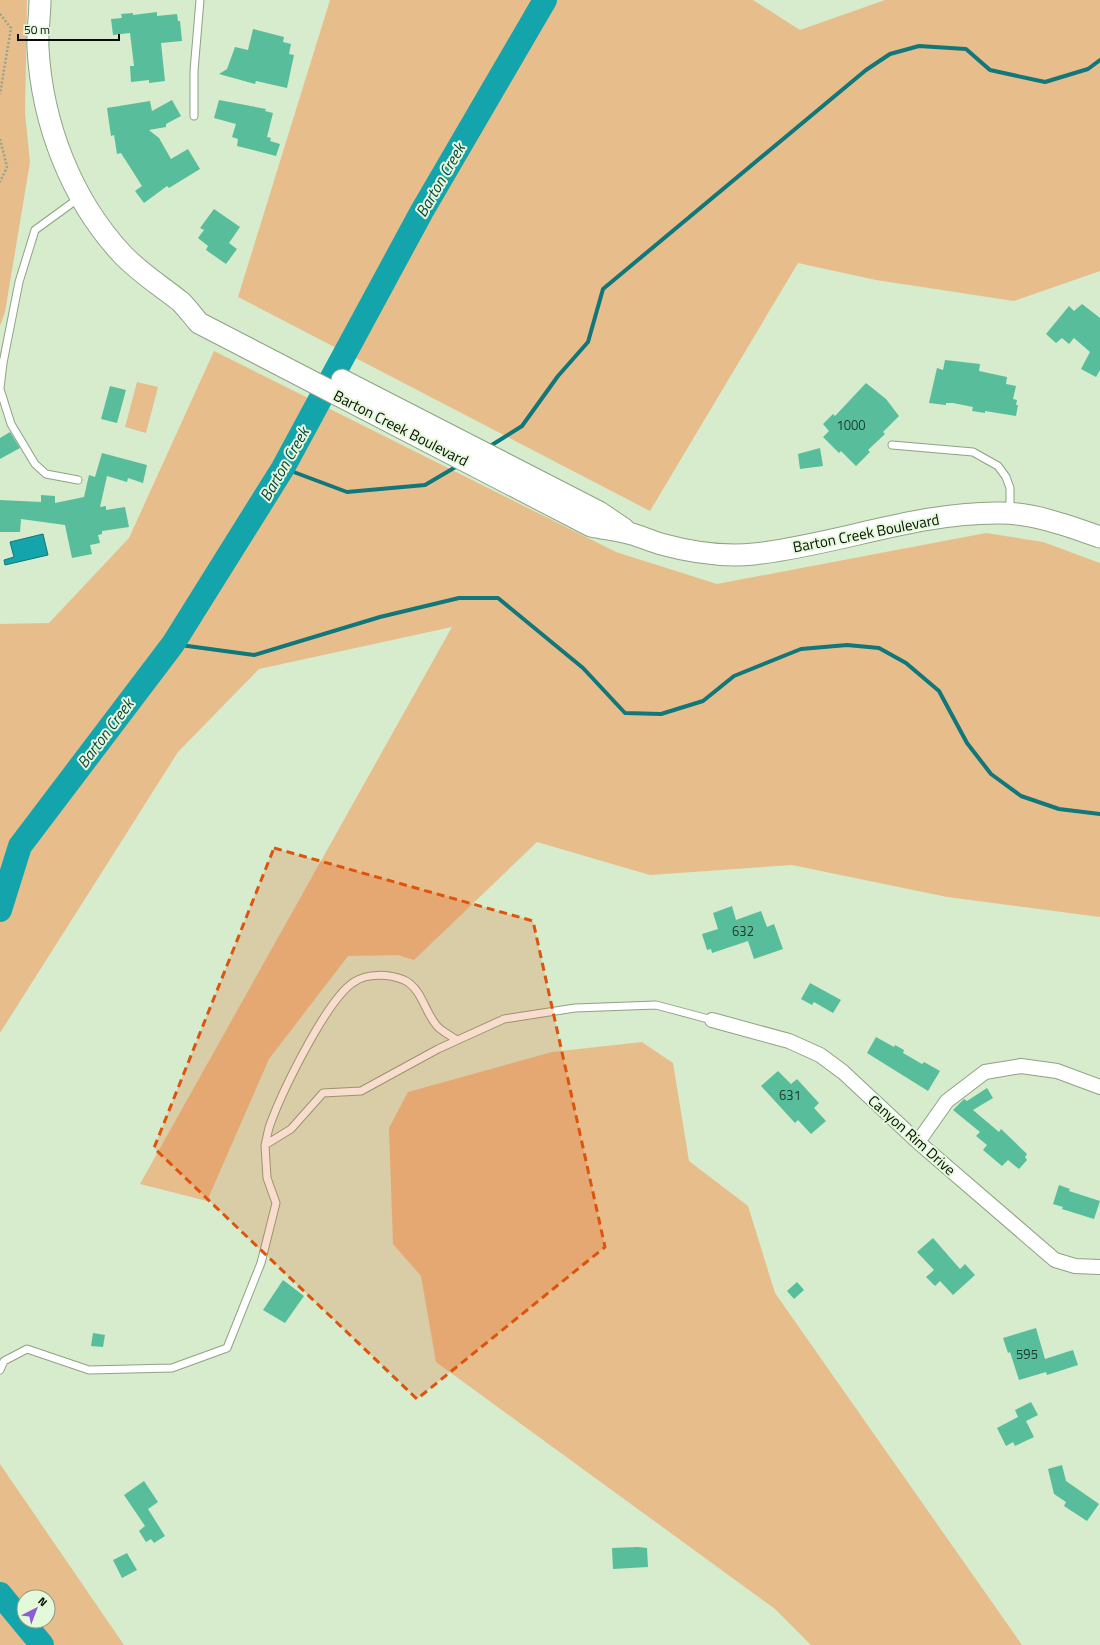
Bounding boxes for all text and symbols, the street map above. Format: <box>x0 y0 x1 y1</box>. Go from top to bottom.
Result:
scale bar <box>18 16 119 42</box>
text: 50 m <box>24 20 50 39</box>
water label: Barton Creek <box>409 137 472 221</box>
street label: Barton Creek Boulevard <box>329 384 473 472</box>
house number: 1000 <box>836 415 866 435</box>
water label: Barton Creek <box>253 421 316 505</box>
street label: Barton Creek Boulevard <box>791 508 941 558</box>
water label: Barton Creek <box>71 692 140 773</box>
house number: 632 <box>732 921 754 941</box>
house number: 631 <box>779 1085 801 1105</box>
street label: Canyon Rim Drive <box>863 1089 961 1181</box>
house number: 595 <box>1016 1344 1038 1364</box>
north arrow <box>16 1589 56 1629</box>
text: N <box>35 1593 51 1610</box>

